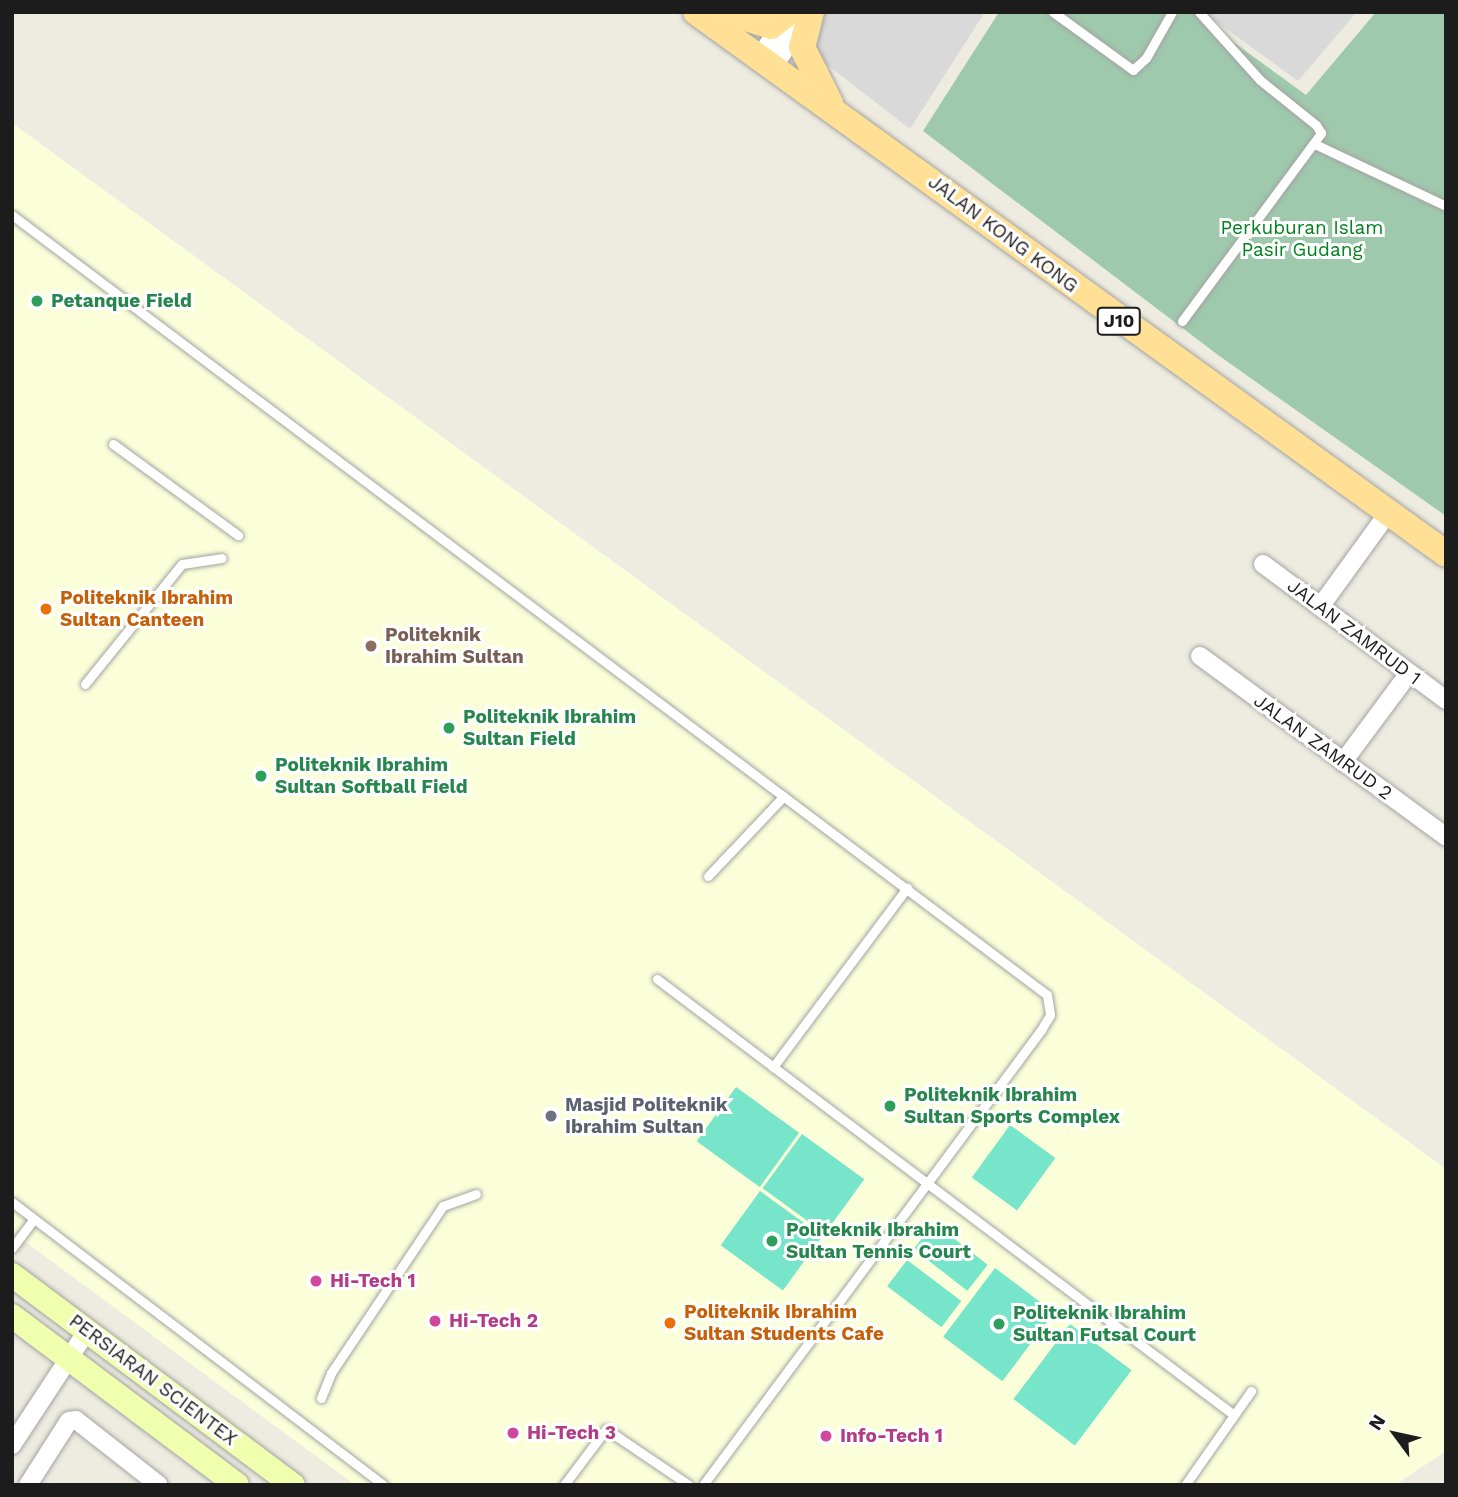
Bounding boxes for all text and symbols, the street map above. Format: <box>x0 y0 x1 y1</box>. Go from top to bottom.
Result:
street label: JALAN KONG KONG <box>924 170 1082 298</box>
park label: Perkuburan Islam Pasir Gudang <box>1221 217 1383 261</box>
place label: Petanque Field <box>51 290 192 312</box>
marker: Petanque Field <box>29 293 45 309</box>
road number: J10 <box>1096 306 1142 335</box>
street label: JALAN ZAMRUD 1 <box>1283 574 1425 690</box>
place label: Politeknik Ibrahim Sultan Canteen <box>60 587 233 631</box>
marker: Politeknik Ibrahim Sultan Canteen <box>38 601 54 617</box>
place label: Politeknik Ibrahim Sultan <box>385 624 524 668</box>
marker: Politeknik Ibrahim Sultan <box>363 638 379 654</box>
street label: JALAN ZAMRUD 2 <box>1249 689 1397 805</box>
place label: Politeknik Ibrahim Sultan Field <box>463 706 636 750</box>
marker: Politeknik Ibrahim Sultan Field <box>441 720 457 736</box>
place label: Politeknik Ibrahim Sultan Softball Field <box>275 754 468 798</box>
marker: Politeknik Ibrahim Sultan Softball Field <box>253 768 269 784</box>
place label: Politeknik Ibrahim Sultan Sports Complex <box>904 1084 1120 1128</box>
place label: Masjid Politeknik Ibrahim Sultan <box>565 1094 728 1138</box>
marker: Politeknik Ibrahim Sultan Sports Complex <box>882 1098 898 1114</box>
marker: Masjid Politeknik Ibrahim Sultan <box>543 1108 559 1124</box>
place label: Politeknik Ibrahim Sultan Tennis Court <box>786 1219 971 1263</box>
marker: Politeknik Ibrahim Sultan Tennis Court <box>764 1233 780 1249</box>
place label: Hi-Tech 1 <box>330 1270 416 1292</box>
marker: Hi-Tech 1 <box>308 1273 324 1289</box>
place label: Politeknik Ibrahim Sultan Students Cafe <box>684 1301 884 1345</box>
place label: Politeknik Ibrahim Sultan Futsal Court <box>1013 1302 1196 1346</box>
street label: PERSIARAN SCIENTEX <box>65 1309 241 1451</box>
place label: Hi-Tech 2 <box>449 1310 538 1332</box>
marker: Hi-Tech 2 <box>427 1313 443 1329</box>
marker: Politeknik Ibrahim Sultan Students Cafe <box>662 1315 678 1331</box>
marker: Politeknik Ibrahim Sultan Futsal Court <box>991 1316 1007 1332</box>
north arrow <box>1360 1399 1430 1469</box>
text: N <box>1363 1410 1390 1434</box>
place label: Hi-Tech 3 <box>527 1422 616 1444</box>
marker: Hi-Tech 3 <box>505 1425 521 1441</box>
place label: Info-Tech 1 <box>840 1425 943 1447</box>
marker: Info-Tech 1 <box>818 1428 834 1444</box>

